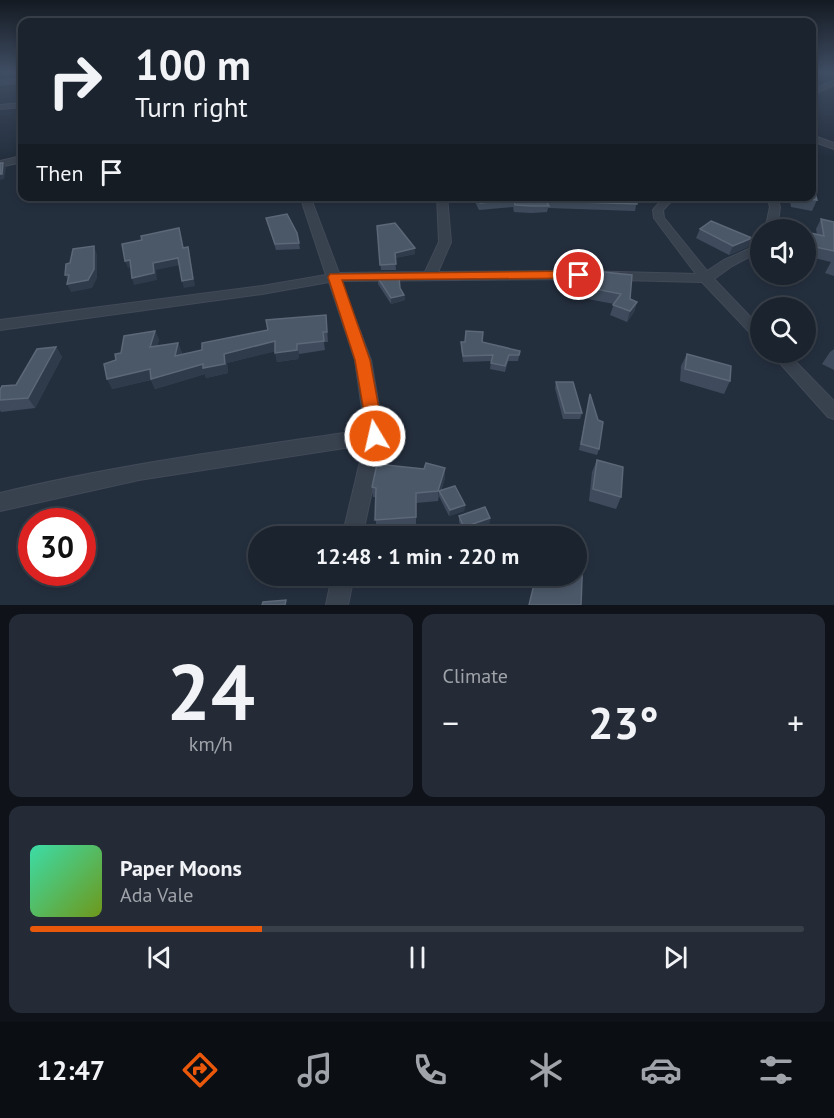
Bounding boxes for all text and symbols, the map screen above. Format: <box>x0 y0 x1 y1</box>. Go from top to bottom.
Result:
text: 100 m <box>135 37 251 92</box>
icon: right <box>36 42 114 120</box>
text: Turn right <box>135 90 248 124</box>
icon: arrive <box>95 156 128 189</box>
text: Then <box>36 159 83 187</box>
map controls <box>750 219 816 363</box>
button: sound <box>750 219 816 285</box>
pin <box>553 249 604 300</box>
icon: arrive <box>562 258 595 291</box>
button: search <box>750 297 816 363</box>
position arrow <box>343 404 407 468</box>
speed limit sign: 30 <box>18 508 96 586</box>
text: 12:48 · 1 min · 220 m <box>316 542 519 570</box>
text: 24 <box>167 641 255 742</box>
text: Climate <box>443 663 508 689</box>
text: 23° <box>588 693 659 751</box>
text: − <box>443 701 459 744</box>
text: + <box>787 701 804 744</box>
text: km/h <box>189 731 233 757</box>
text: Paper Moons <box>120 854 242 882</box>
text: Ada Vale <box>120 882 193 908</box>
icon: previous <box>143 941 176 974</box>
icon: pause <box>401 941 434 974</box>
icon: next <box>659 941 692 974</box>
icon: directions <box>179 1049 221 1091</box>
icon: music <box>294 1049 336 1091</box>
icon: phone <box>409 1049 451 1091</box>
icon: climate <box>525 1049 567 1091</box>
icon: car <box>640 1049 682 1091</box>
icon: filters <box>755 1049 797 1091</box>
text: 12:47 <box>37 1053 105 1087</box>

